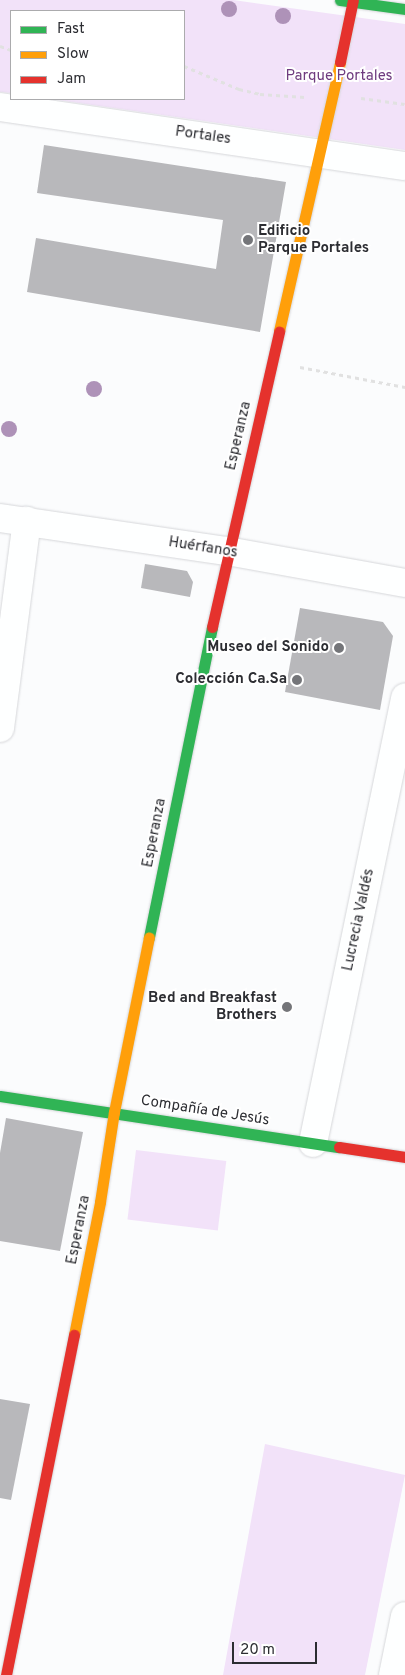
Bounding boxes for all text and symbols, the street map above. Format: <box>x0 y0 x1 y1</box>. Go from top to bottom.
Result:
legend <box>10 10 185 100</box>
text: Fast <box>57 20 85 39</box>
text: Slow <box>57 45 89 64</box>
park label: Parque Portales <box>285 68 393 86</box>
text: Jam <box>57 70 86 89</box>
street label: Portales <box>174 123 232 149</box>
place label: Edificio Parque Portales <box>258 222 369 257</box>
marker: Edificio Parque Portales <box>242 234 254 246</box>
street label: Esperanza <box>222 400 256 472</box>
street label: Huérfanos <box>167 534 239 562</box>
place label: Museo del Sonido <box>207 639 329 657</box>
marker: Museo del Sonido <box>333 642 345 654</box>
place label: Colección Ca.Sa <box>175 671 287 689</box>
marker: Colección Ca.Sa <box>291 674 303 686</box>
street label: Esperanza <box>139 797 171 869</box>
street label: Lucrecia Valdés <box>339 867 379 973</box>
place label: Bed and Breakfast Brothers <box>148 989 277 1024</box>
marker: Bed and Breakfast Brothers <box>281 1001 293 1013</box>
street label: Compañía de Jesús <box>139 1092 271 1130</box>
street label: Esperanza <box>63 1194 95 1266</box>
scale bar <box>235 1632 320 1664</box>
text: 20 m <box>240 1641 275 1660</box>

